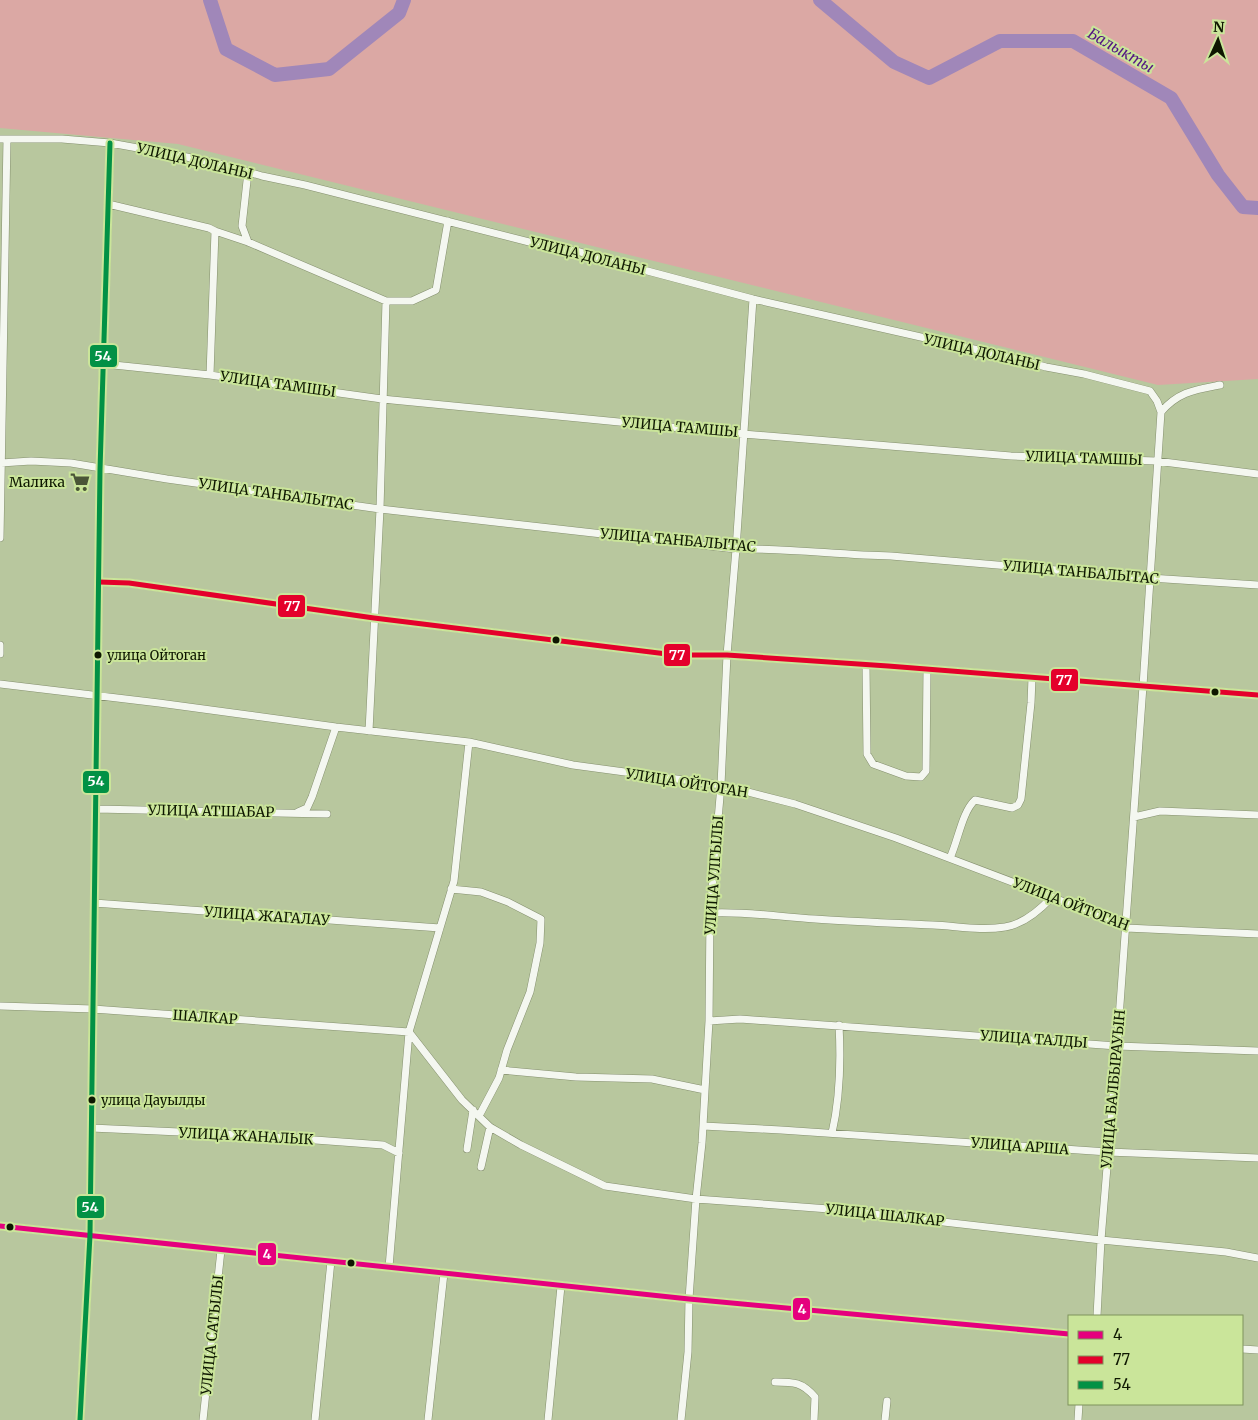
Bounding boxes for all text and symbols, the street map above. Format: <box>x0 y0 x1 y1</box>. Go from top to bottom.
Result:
north arrow <box>1193 15 1243 65</box>
text: N <box>1213 18 1225 36</box>
water label: Балыкты <box>1084 23 1158 77</box>
street label: УЛИЦА ДОЛАНЫ <box>134 139 255 183</box>
street label: УЛИЦА ДОЛАНЫ <box>527 233 648 279</box>
street label: УЛИЦА ДОЛАНЫ <box>921 330 1042 374</box>
line badge: 54 <box>89 344 118 368</box>
text: 54 <box>95 347 112 365</box>
street label: УЛИЦА ТАМШЫ <box>218 367 337 401</box>
street label: УЛИЦА ТАМШЫ <box>620 413 739 441</box>
street label: УЛИЦА ТАМШЫ <box>1024 447 1143 469</box>
supermarket icon: Малика <box>69 471 91 493</box>
place label: Малика <box>9 473 65 491</box>
street label: УЛИЦА ТАНБАЛЫТАС <box>197 474 355 514</box>
street label: УЛИЦА ТАНБАЛЫТАС <box>599 524 756 556</box>
street label: УЛИЦА ТАНБАЛЫТАС <box>1002 556 1159 588</box>
line badge: 77 <box>277 594 306 618</box>
text: 77 <box>284 597 300 615</box>
unlabelled marker <box>551 635 561 645</box>
line badge: 77 <box>663 643 691 667</box>
text: 77 <box>669 646 685 664</box>
place label: улица Ойтоган <box>107 647 206 664</box>
marker: улица Ойтоган <box>93 650 103 660</box>
line badge: 77 <box>1050 668 1079 692</box>
text: 77 <box>1056 671 1072 689</box>
unlabelled marker <box>1210 687 1220 697</box>
street label: УЛИЦА ОЙТОГАН <box>624 764 749 802</box>
line badge: 54 <box>82 770 110 794</box>
text: 54 <box>88 772 105 790</box>
street label: УЛИЦА АТШАБАР <box>147 801 274 821</box>
street label: УЛИЦА УЛГЫЛЫ <box>701 815 727 936</box>
street label: УЛИЦА ОЙТОГАН <box>1009 873 1132 934</box>
street label: УЛИЦА ЖАГАЛАУ <box>203 903 331 929</box>
street label: ШАЛКАР <box>172 1006 238 1028</box>
street label: УЛИЦА БАЛБЫРАУЫН <box>1097 1009 1129 1170</box>
street label: УЛИЦА ТАЛДЫ <box>979 1026 1088 1052</box>
place label: улица Дауылды <box>101 1092 206 1109</box>
marker: улица Дауылды <box>87 1095 97 1105</box>
street label: УЛИЦА ЖАНАЛЫК <box>177 1123 314 1149</box>
street label: УЛИЦА АРША <box>969 1134 1070 1158</box>
line badge: 54 <box>76 1195 105 1219</box>
text: 54 <box>82 1198 99 1216</box>
street label: УЛИЦА ШАЛКАР <box>824 1200 945 1230</box>
unlabelled marker <box>5 1222 15 1232</box>
line badge: 4 <box>257 1242 277 1266</box>
text: 4 <box>263 1245 272 1263</box>
unlabelled marker <box>346 1258 356 1268</box>
street label: УЛИЦА САТЫЛЫ <box>197 1274 227 1397</box>
line badge: 4 <box>792 1297 811 1321</box>
text: 4 <box>798 1300 807 1318</box>
legend <box>1068 1315 1243 1405</box>
text: 4 <box>1113 1325 1122 1344</box>
text: 77 <box>1113 1350 1130 1369</box>
text: 54 <box>1113 1375 1131 1394</box>

